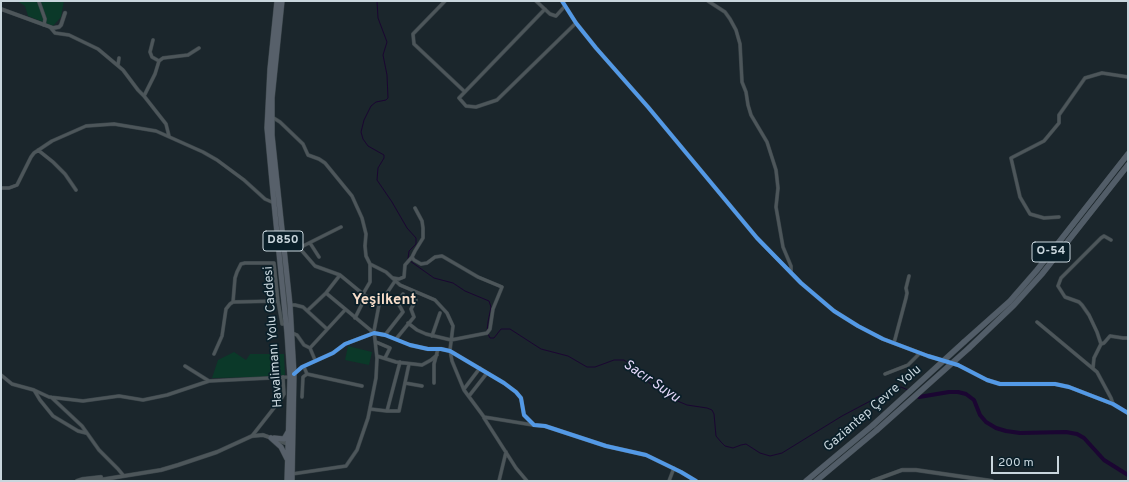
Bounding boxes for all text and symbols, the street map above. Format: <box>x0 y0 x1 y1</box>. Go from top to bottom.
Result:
road number: D850 <box>263 231 303 251</box>
road number: O-54 <box>1032 242 1070 262</box>
street label: Havalimanı Yolu Caddesi <box>261 266 287 408</box>
district label: Yeşilkent <box>352 292 416 310</box>
water label: Sacır Suyu <box>620 357 682 407</box>
street label: Gaziantep Çevre Yolu <box>821 362 925 456</box>
scale bar <box>993 448 1061 474</box>
text: 200 m <box>998 455 1034 471</box>

